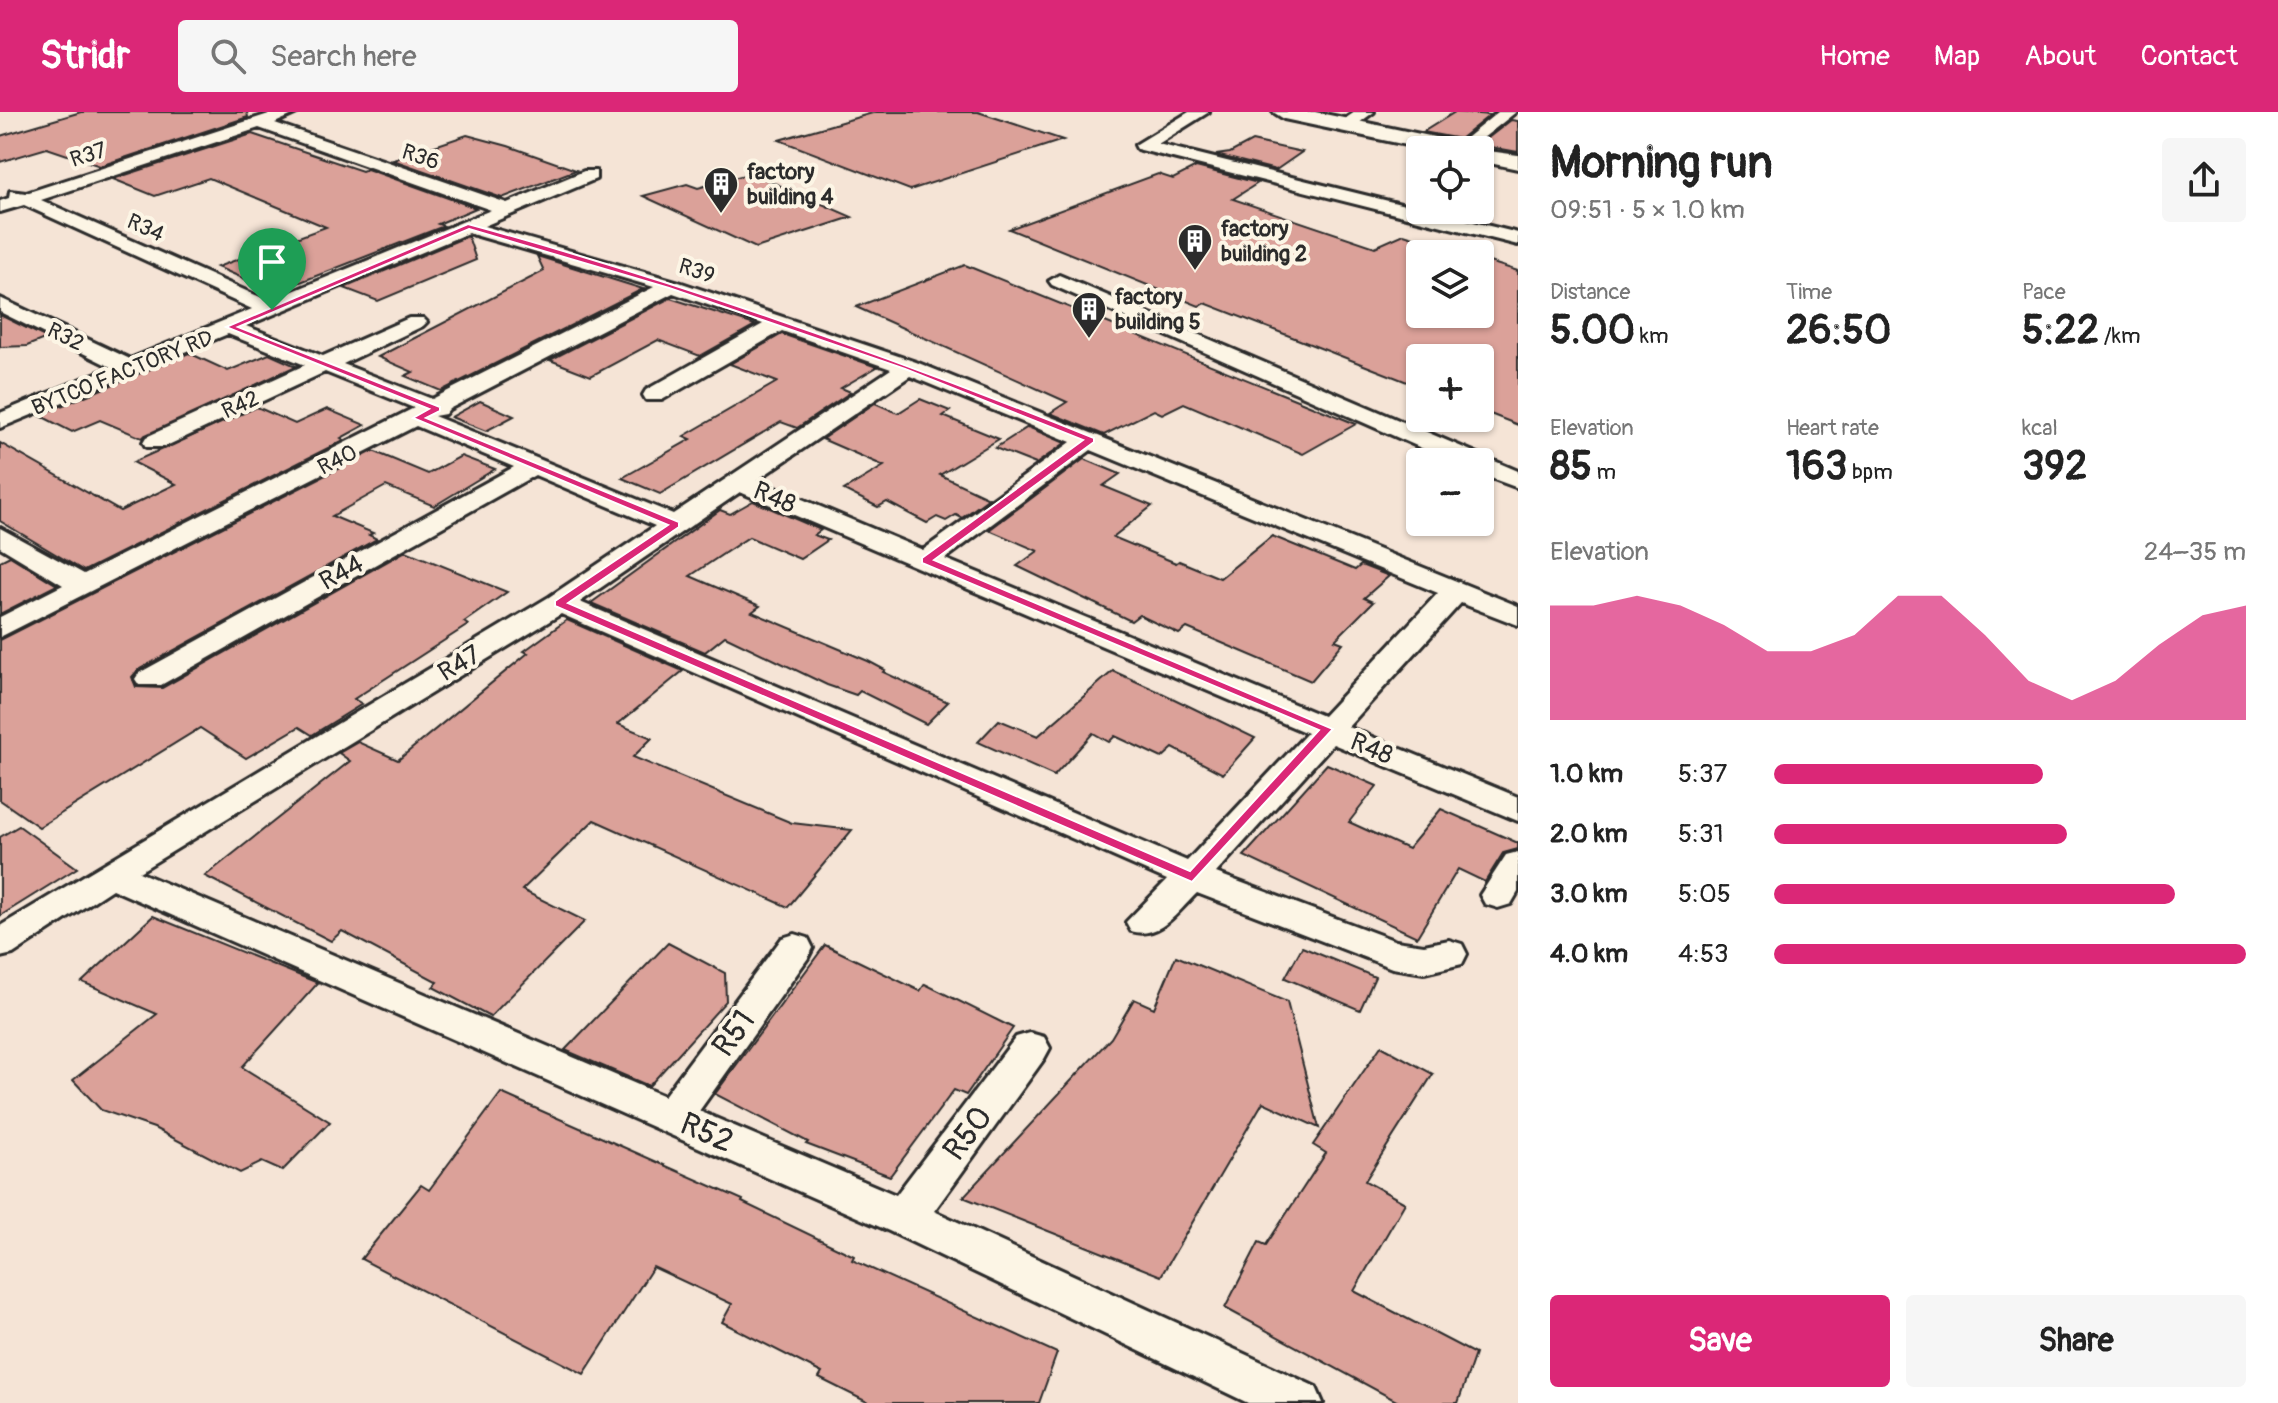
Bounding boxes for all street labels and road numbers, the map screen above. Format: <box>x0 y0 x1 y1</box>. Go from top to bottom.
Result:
street label: R37 <box>67 136 110 174</box>
street label: R36 <box>398 138 443 176</box>
street label: R34 <box>123 207 169 248</box>
street label: R39 <box>675 252 718 290</box>
street label: R32 <box>43 316 88 358</box>
street label: BYTCO FACTORY RD <box>28 324 217 422</box>
street label: R42 <box>217 384 263 425</box>
street label: R40 <box>313 438 362 482</box>
street label: R48 <box>748 475 801 521</box>
street label: R44 <box>314 548 369 598</box>
street label: R47 <box>432 639 487 689</box>
street label: R48 <box>1345 726 1398 772</box>
street label: R51 <box>703 1002 764 1065</box>
street label: R50 <box>934 1099 1001 1169</box>
street label: R52 <box>674 1104 739 1162</box>

